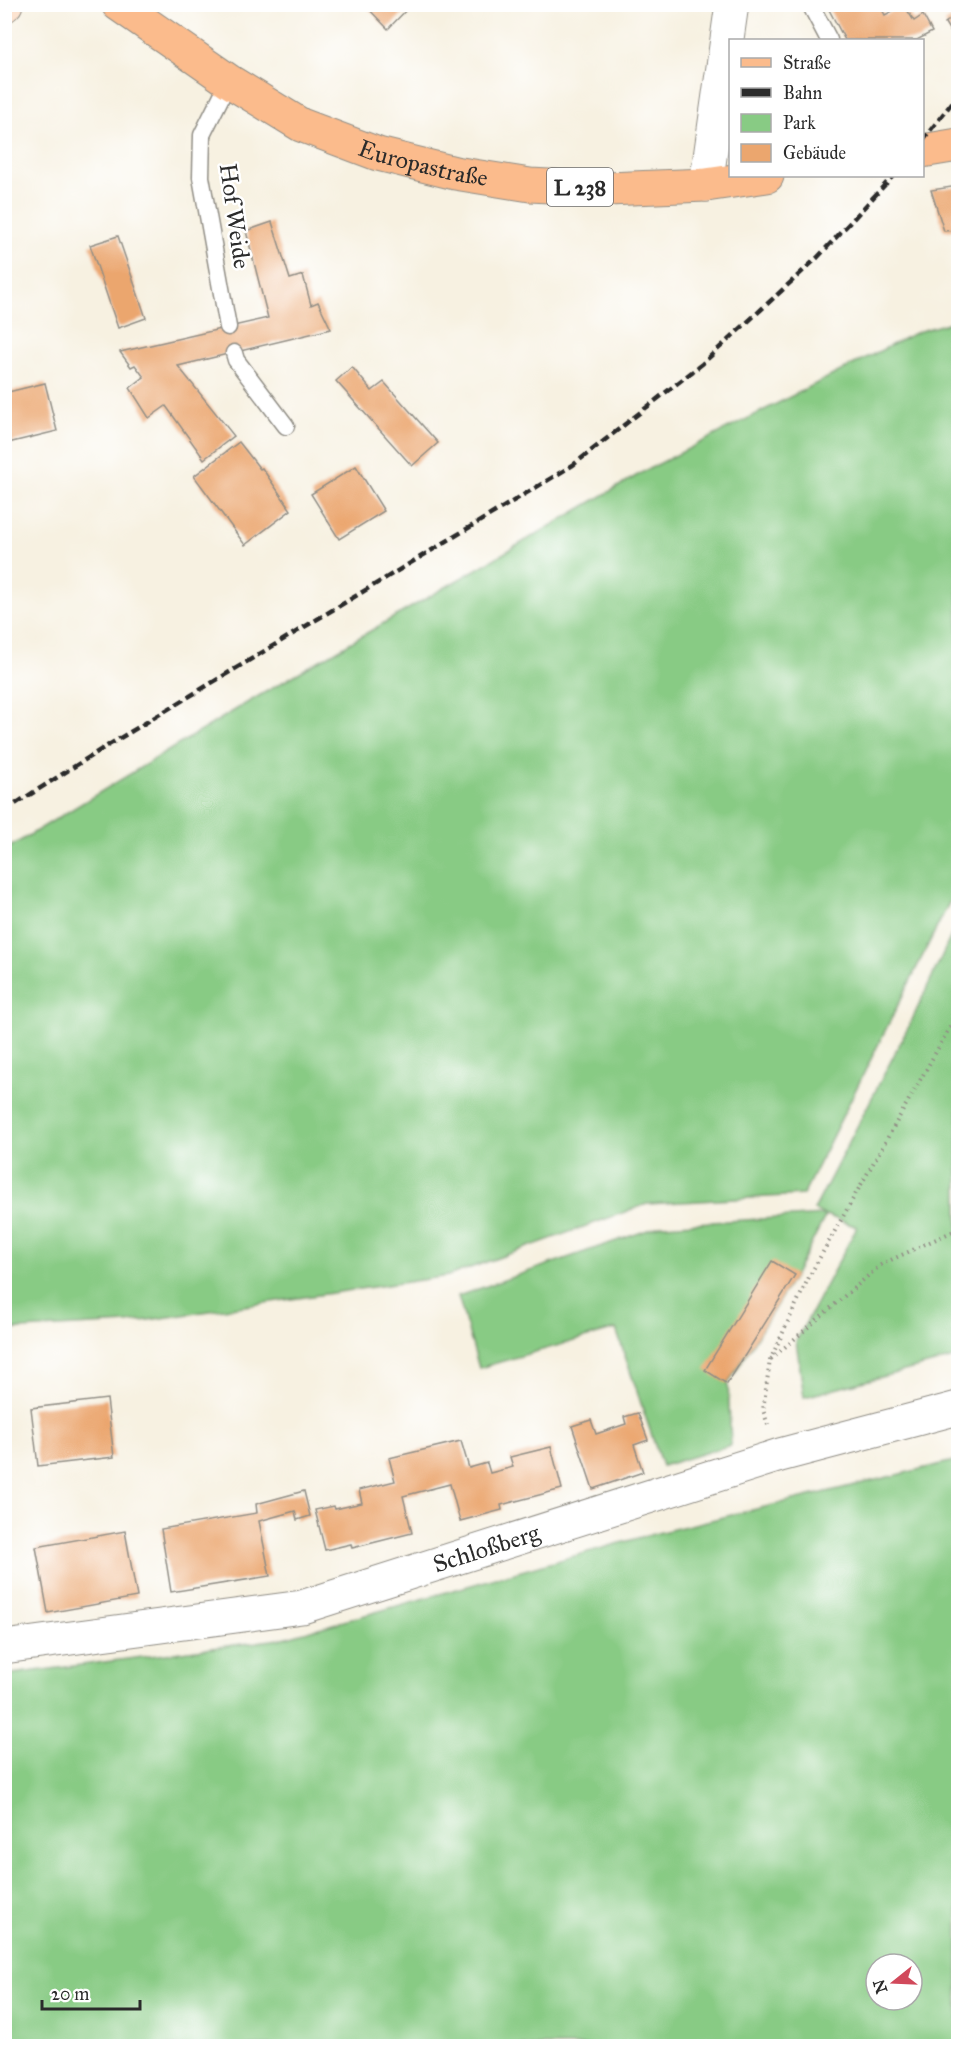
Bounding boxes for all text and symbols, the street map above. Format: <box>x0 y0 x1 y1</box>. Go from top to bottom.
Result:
legend <box>729 39 924 177</box>
text: Straße <box>783 52 831 74</box>
text: Bahn <box>783 82 823 104</box>
text: Park <box>783 112 816 134</box>
street label: Europastraße <box>354 133 490 193</box>
text: Gebäude <box>783 142 846 164</box>
street label: Hof Weide <box>213 161 257 271</box>
road number: L 238 <box>547 168 613 206</box>
street label: Schloßberg <box>429 1517 544 1579</box>
north arrow <box>864 1952 924 2012</box>
scale bar <box>42 1973 140 2011</box>
text: N <box>869 1977 891 1996</box>
text: 20 m <box>51 1983 89 2005</box>

